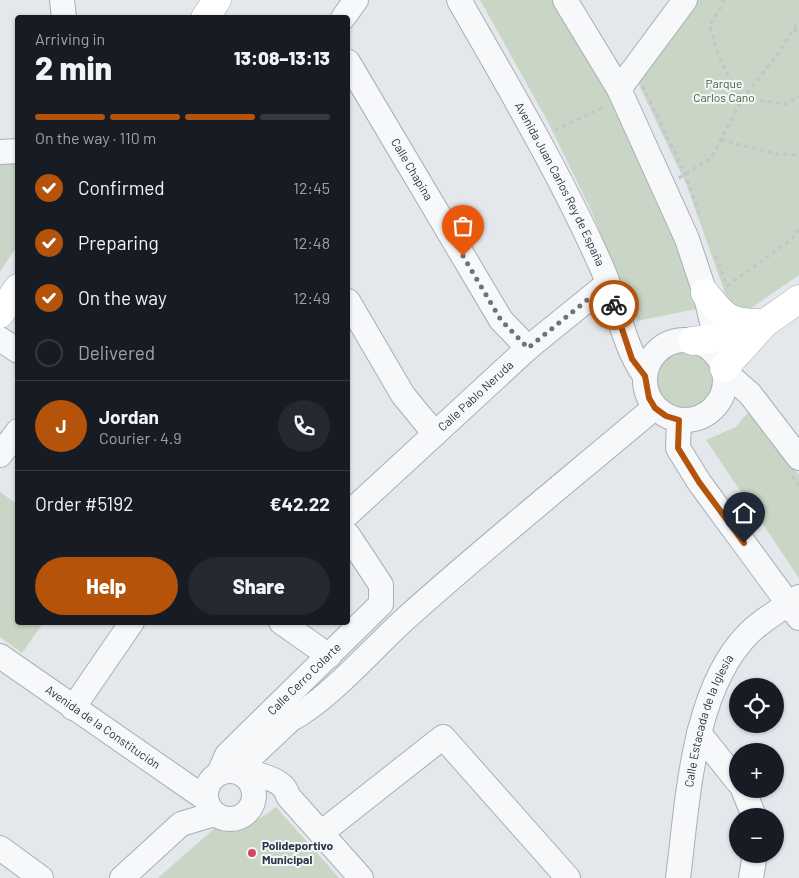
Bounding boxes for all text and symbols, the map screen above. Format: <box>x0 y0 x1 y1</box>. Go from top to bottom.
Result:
text: Arriving in <box>35 29 105 48</box>
text: 13:08–13:13 <box>234 46 330 69</box>
text: 2 min <box>35 48 112 86</box>
park label: Parque Carlos Cano <box>693 76 755 104</box>
street label: Avenida Juan Carlos Rey de España <box>513 99 608 268</box>
text: On the way · 110 m <box>35 128 156 147</box>
street label: Calle Chapina <box>389 135 436 203</box>
icon: check <box>35 174 63 202</box>
text: Confirmed <box>78 176 165 199</box>
text: 12:45 <box>293 178 330 197</box>
pin <box>442 205 484 256</box>
icon: bag <box>449 212 477 240</box>
icon: check <box>35 229 63 257</box>
text: Preparing <box>78 231 159 254</box>
text: 12:48 <box>293 233 330 252</box>
courier <box>589 280 639 330</box>
icon: check <box>35 284 63 312</box>
text: On the way <box>78 286 167 309</box>
text: 12:49 <box>293 288 330 307</box>
icon: bike <box>600 291 628 319</box>
text: Delivered <box>78 341 155 364</box>
street label: Calle Pablo Neruda <box>435 357 516 433</box>
button: phone <box>278 400 330 452</box>
text: Jordan <box>99 405 159 428</box>
text: J <box>55 414 67 437</box>
text: Courier · 4.9 <box>99 428 182 447</box>
text: Order #5192 <box>35 492 133 515</box>
text: €42.22 <box>269 492 330 515</box>
pin <box>723 492 765 543</box>
icon: home <box>730 499 758 527</box>
button: Help <box>35 557 178 615</box>
button: Share <box>188 557 330 615</box>
street label: Calle Cerro Colarte <box>264 640 343 717</box>
street label: Calle Estacada de la Iglesia <box>681 651 736 788</box>
map controls <box>729 678 784 863</box>
button: locate <box>729 678 784 733</box>
street label: Avenida de la Constitución <box>43 682 163 771</box>
button: + <box>729 743 784 798</box>
button: − <box>729 808 784 863</box>
place label: Polideportivo Municipal <box>262 838 333 866</box>
marker: Polideportivo Municipal <box>246 847 258 859</box>

